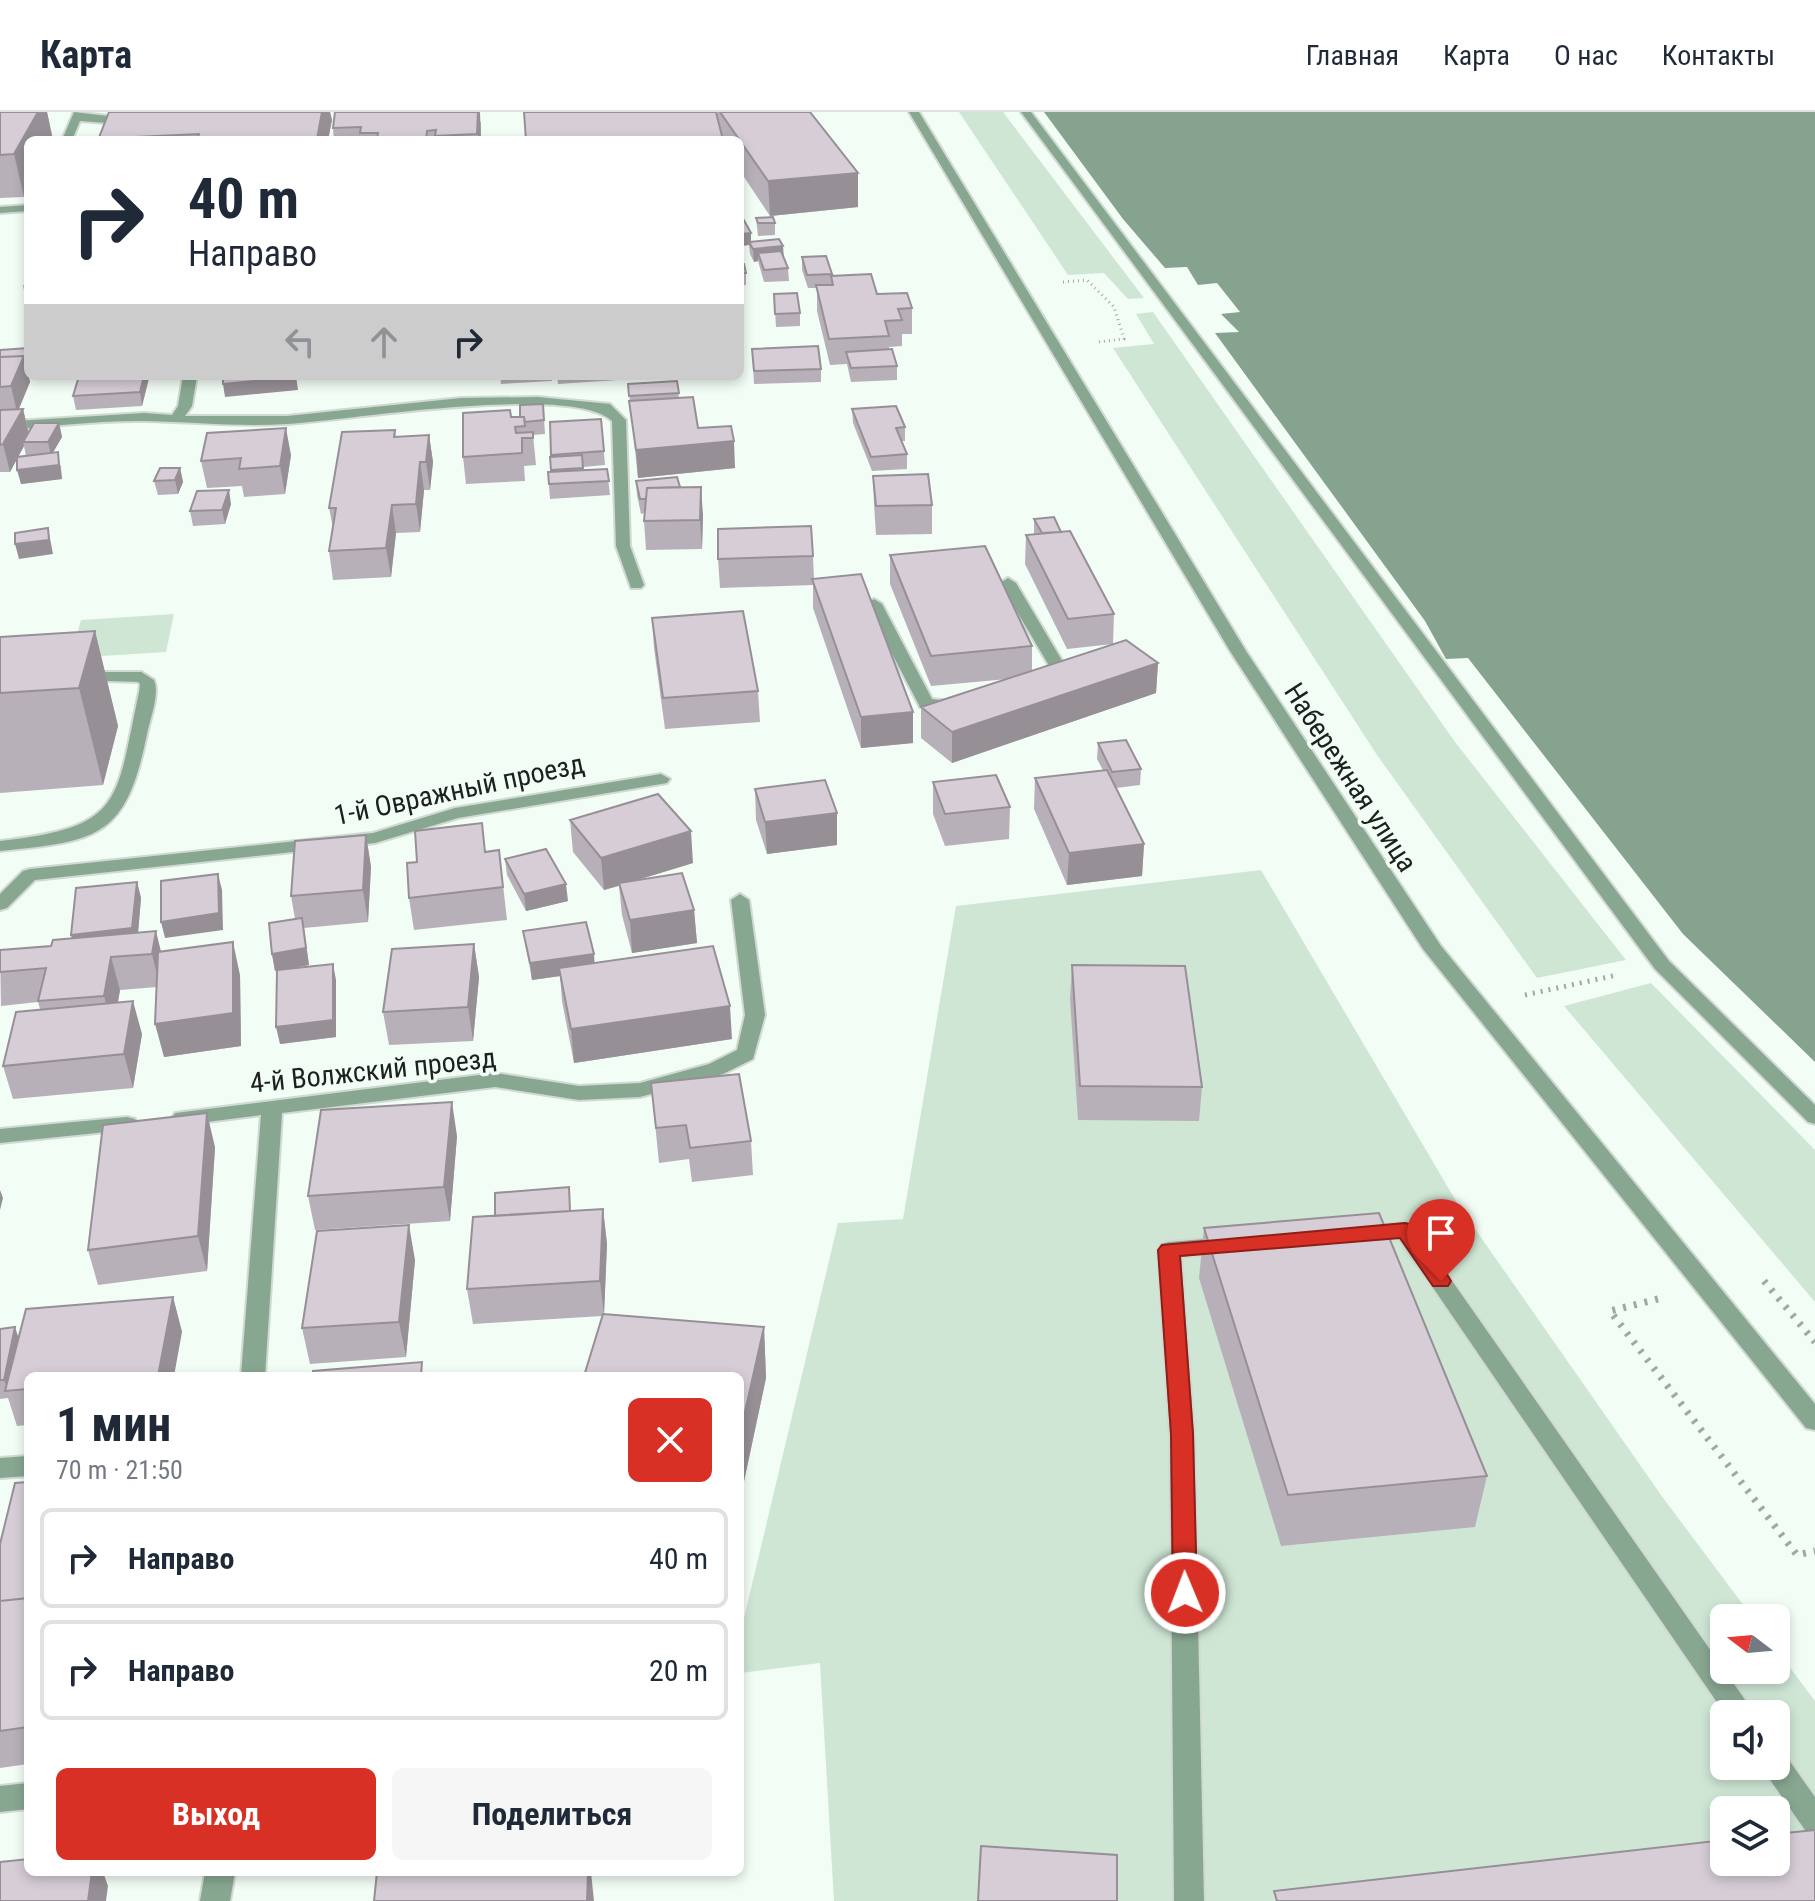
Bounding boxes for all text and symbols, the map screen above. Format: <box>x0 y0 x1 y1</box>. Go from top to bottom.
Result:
text: Карта <box>40 33 132 77</box>
text: Главная <box>1306 39 1399 72</box>
text: Карта <box>1443 39 1510 72</box>
text: О нас <box>1554 39 1618 72</box>
text: Контакты <box>1662 39 1775 72</box>
text: 40 m <box>188 166 299 232</box>
icon: right <box>56 168 160 272</box>
text: Направо <box>188 233 317 275</box>
icon: left <box>278 320 322 364</box>
icon: ahead <box>362 320 406 364</box>
icon: right <box>446 320 490 364</box>
street label: Набережная улица <box>1277 677 1424 878</box>
street label: 1-й Овражный проезд <box>331 747 587 832</box>
street label: 4-й Волжский проезд <box>248 1041 498 1100</box>
pin <box>1407 1199 1475 1281</box>
icon: arrive <box>1419 1211 1463 1255</box>
text: 1 мин <box>56 1396 171 1453</box>
button: close <box>628 1398 712 1482</box>
text: 70 m · 21:50 <box>56 1455 183 1485</box>
icon: right <box>60 1536 104 1580</box>
text: Направо <box>128 1541 234 1576</box>
text: 40 m <box>649 1541 708 1576</box>
position arrow <box>1143 1551 1227 1635</box>
north arrow <box>1710 1604 1790 1684</box>
map controls <box>1710 1604 1790 1876</box>
icon: right <box>60 1648 104 1692</box>
text: Направо <box>128 1653 234 1688</box>
text: 20 m <box>649 1653 708 1688</box>
button: sound <box>1710 1700 1790 1780</box>
button: Выход <box>56 1768 376 1860</box>
button: Поделиться <box>392 1768 712 1860</box>
button: layers <box>1710 1796 1790 1876</box>

